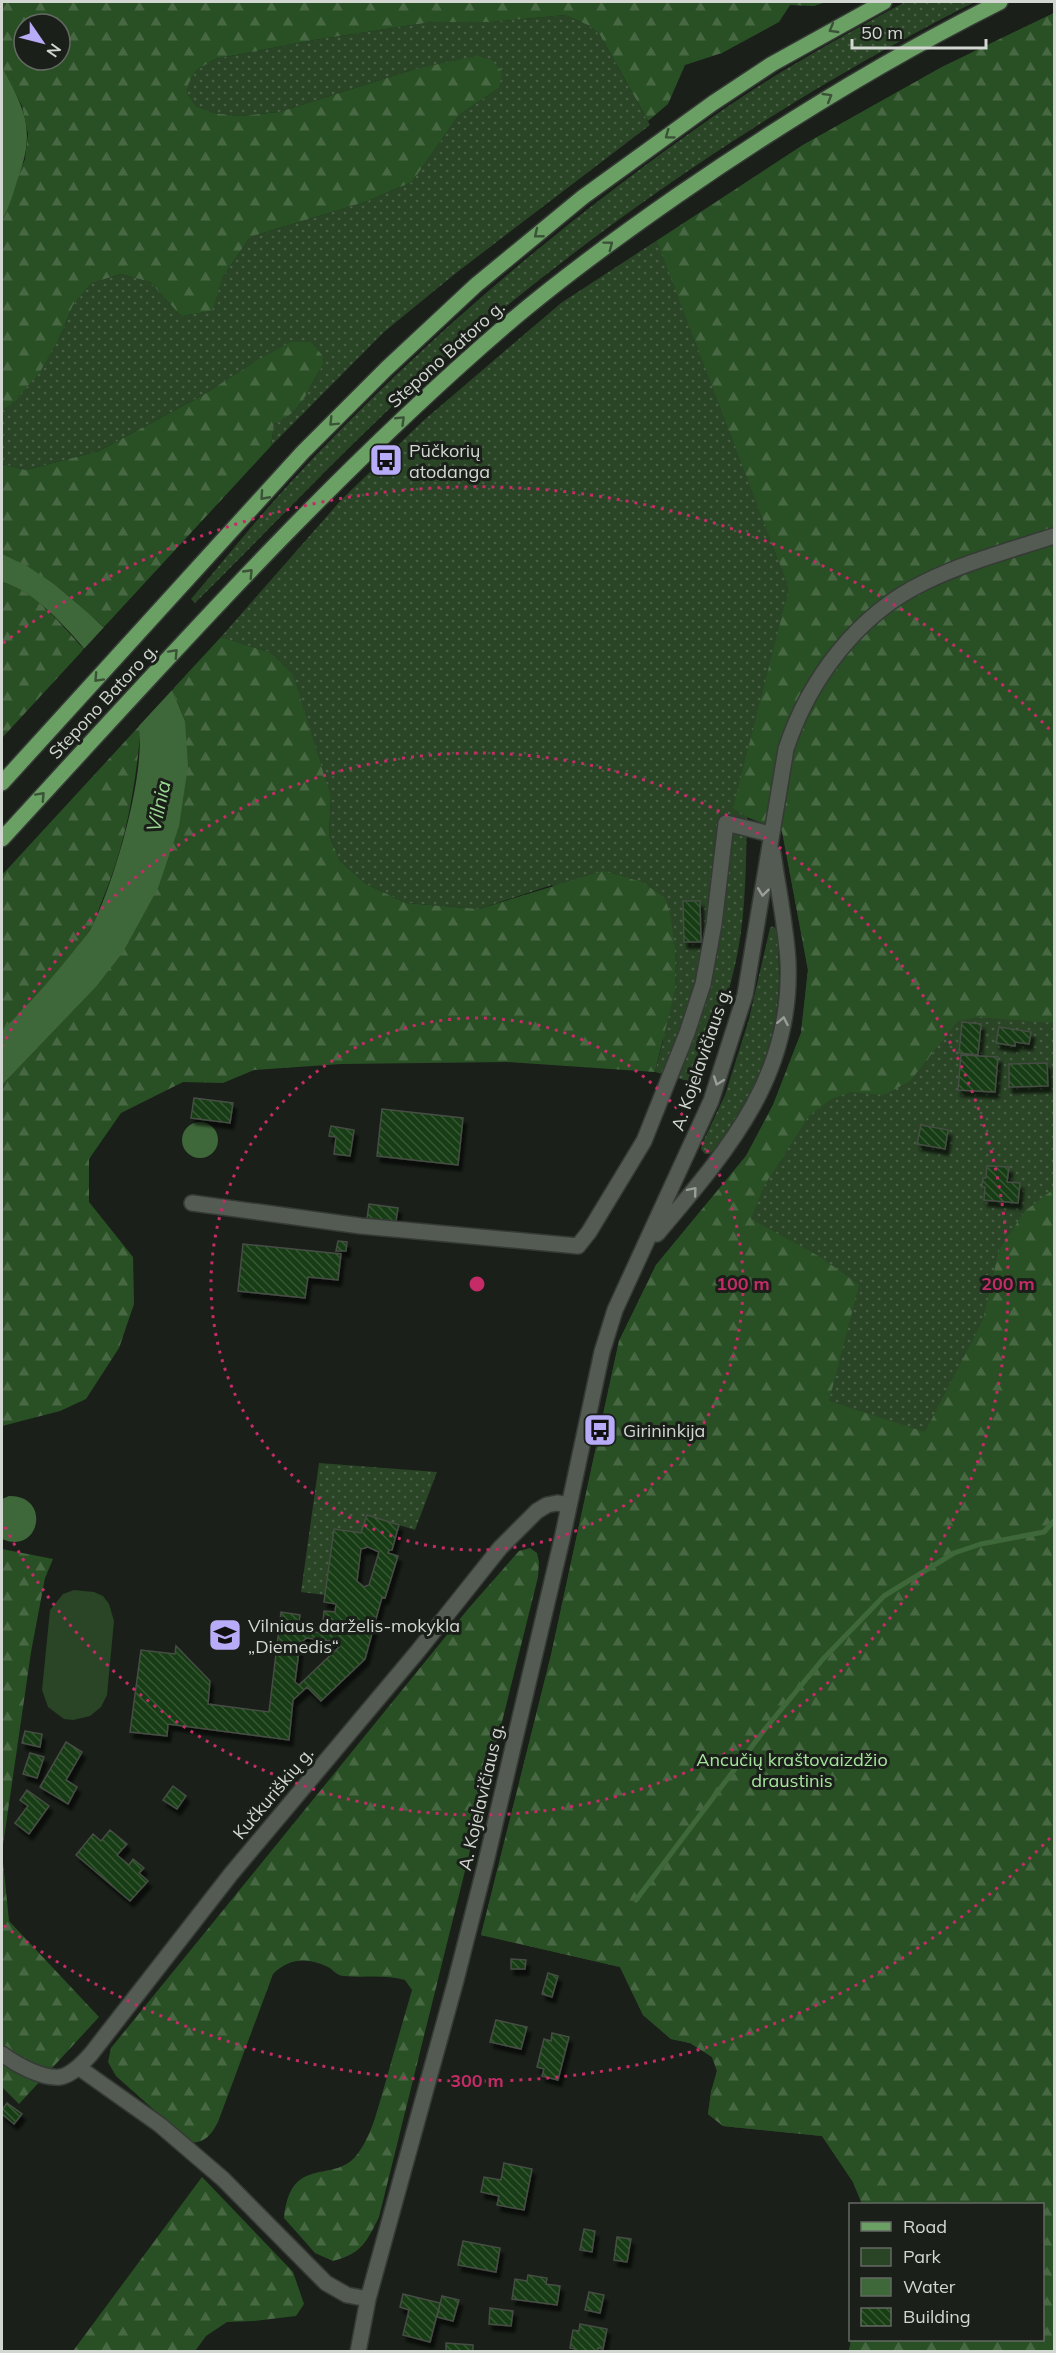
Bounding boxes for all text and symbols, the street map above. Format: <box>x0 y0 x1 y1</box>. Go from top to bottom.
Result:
north arrow <box>12 12 72 72</box>
scale bar <box>852 12 986 50</box>
text: 50 m <box>861 21 903 44</box>
one-way arrow <box>828 22 839 34</box>
text: N <box>43 40 66 61</box>
one-way arrow <box>822 93 832 105</box>
one-way arrow <box>664 128 675 139</box>
one-way arrow <box>534 227 545 238</box>
one-way arrow <box>602 241 613 252</box>
street label: Stepono Batoro g. <box>383 295 509 413</box>
one-way arrow <box>329 415 340 426</box>
one-way arrow <box>395 416 405 427</box>
place label: Pūčkorių atodanga <box>409 439 490 483</box>
bus stop icon: Pūčkorių atodanga <box>368 442 404 478</box>
one-way arrow <box>260 489 271 499</box>
one-way arrow <box>242 570 253 581</box>
street label: Stepono Batoro g. <box>44 638 162 764</box>
one-way arrow <box>167 649 178 659</box>
one-way arrow <box>94 672 105 682</box>
water label: Vilnia <box>140 778 176 834</box>
one-way arrow <box>34 792 45 802</box>
one-way arrow <box>757 888 769 897</box>
street label: A. Kojelavičiaus g. <box>666 984 736 1134</box>
one-way arrow <box>776 1017 789 1027</box>
one-way arrow <box>712 1075 725 1086</box>
one-way arrow <box>686 1187 697 1198</box>
text: 100 m <box>716 1272 770 1295</box>
text: 200 m <box>981 1272 1035 1295</box>
centre of rings <box>467 1274 487 1294</box>
bus stop icon: Girininkija <box>582 1412 618 1448</box>
place label: Girininkija <box>623 1419 705 1442</box>
place label: Vilniaus darželis-mokykla „Diemedis“ <box>248 1614 460 1658</box>
school or university icon: Vilniaus darželis-mokykla „Diemedis“ <box>207 1617 243 1653</box>
street label: A. Kojelavičiaus g. <box>453 1721 509 1873</box>
street label: Kučkuriškių g. <box>228 1742 318 1844</box>
park label: Ancučių kraštovaizdžio draustinis <box>696 1748 888 1792</box>
text: 300 m <box>450 2069 504 2092</box>
legend <box>849 2203 1044 2341</box>
text: Road <box>903 2215 947 2238</box>
text: Park <box>903 2245 942 2268</box>
text: Water <box>903 2275 956 2298</box>
text: Building <box>903 2305 971 2328</box>

